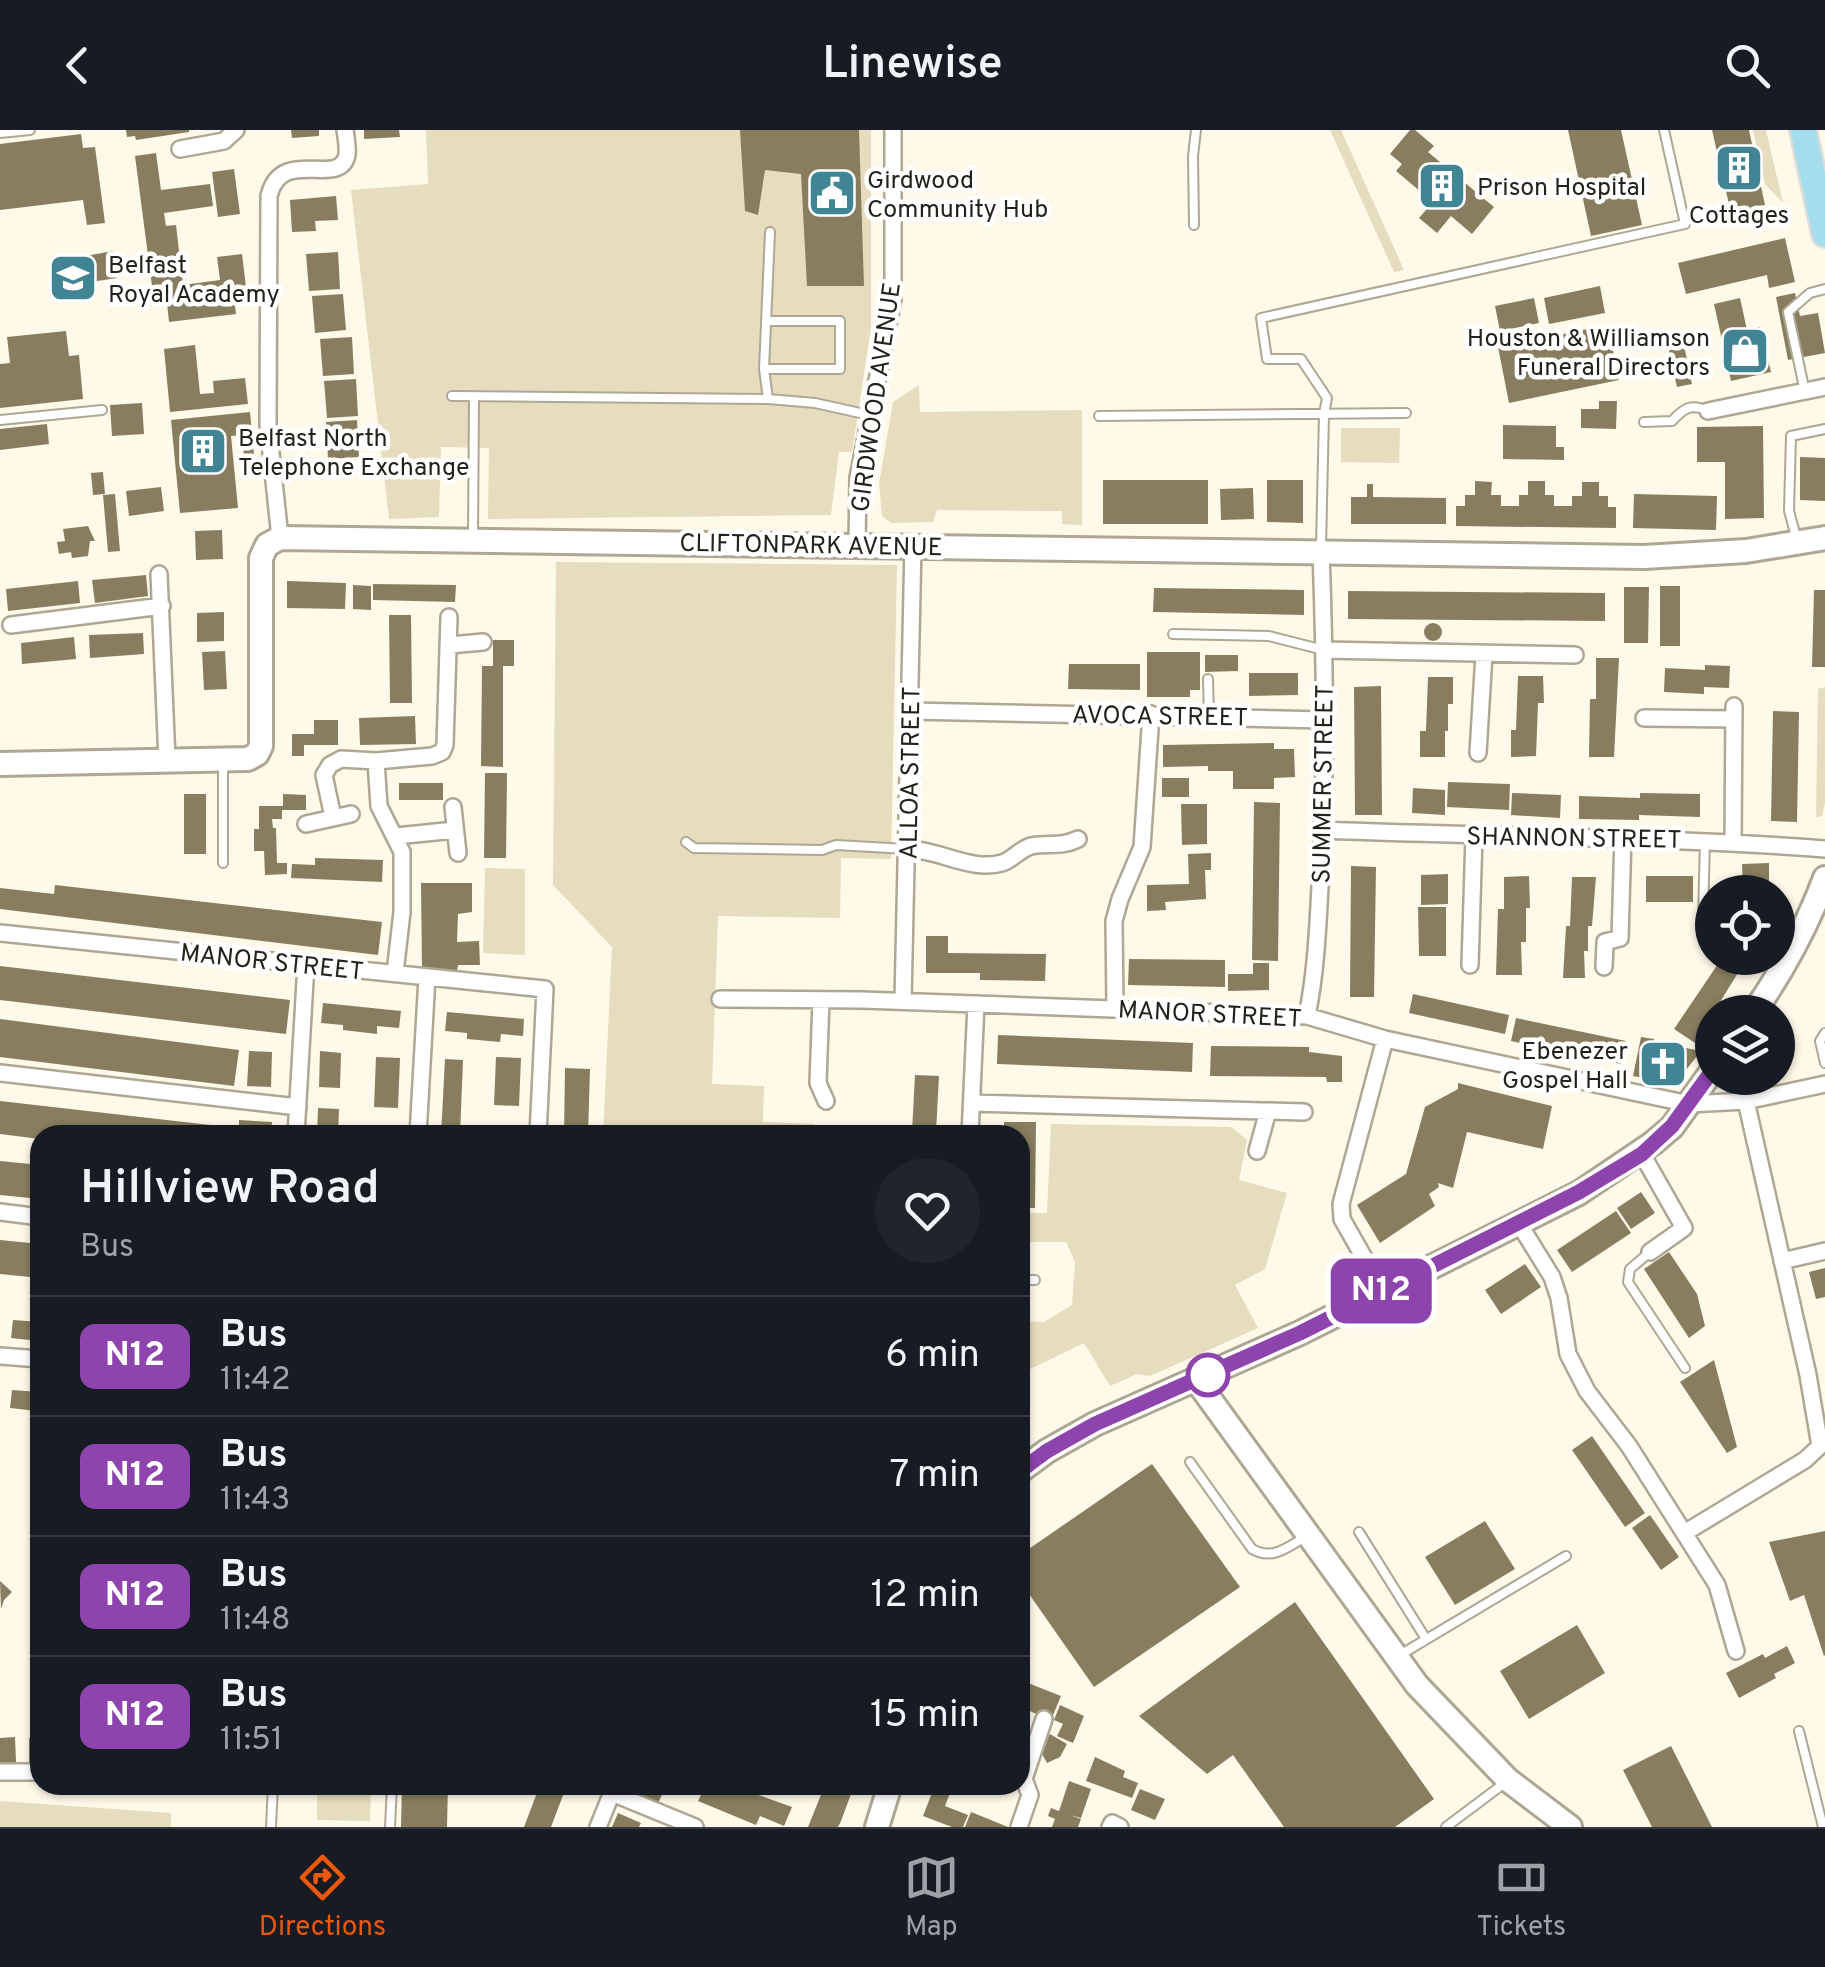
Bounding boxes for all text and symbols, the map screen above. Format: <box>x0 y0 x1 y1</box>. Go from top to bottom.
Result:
text: Linewise <box>822 37 1003 94</box>
icon: back <box>50 38 105 93</box>
icon: search <box>1720 38 1775 93</box>
building icon: Cottages <box>1713 142 1765 194</box>
building icon: Prison Hospital <box>1416 160 1468 212</box>
place label: Girdwood Community Hub <box>867 166 1048 227</box>
public building icon: Girdwood Community Hub <box>806 167 858 219</box>
place label: Prison Hospital <box>1477 173 1646 205</box>
place label: Cottages <box>1689 201 1789 233</box>
place label: Belfast Royal Academy <box>108 251 280 312</box>
school or university icon: Belfast Royal Academy <box>47 252 99 304</box>
street label: GIRDWOOD AVENUE <box>846 280 910 514</box>
place label: Houston & Williamson Funeral Directors <box>1467 324 1710 385</box>
shop icon: Houston & Williamson Funeral Directors <box>1719 325 1771 377</box>
place label: Belfast North Telephone Exchange <box>238 424 469 485</box>
building icon: Belfast North Telephone Exchange <box>177 425 229 477</box>
street label: CLIFTONPARK AVENUE <box>679 529 943 565</box>
street label: SUMMER STREET <box>1307 684 1343 884</box>
street label: ALLOA STREET <box>894 686 930 860</box>
street label: AVOCA STREET <box>1072 700 1248 736</box>
street label: SHANNON STREET <box>1466 822 1682 858</box>
map controls <box>1695 875 1795 1095</box>
button: locate <box>1695 875 1795 975</box>
street label: MANOR STREET <box>178 938 365 990</box>
street label: MANOR STREET <box>1117 995 1303 1037</box>
button: layers <box>1695 995 1795 1095</box>
place label: Ebenezer Gospel Hall <box>1502 1037 1628 1098</box>
church icon: Ebenezer Gospel Hall <box>1637 1038 1689 1090</box>
button: heart <box>875 1158 980 1263</box>
text: Hillview Road <box>80 1160 380 1220</box>
text: Bus <box>80 1228 134 1268</box>
line badge: N12 <box>1324 1258 1438 1324</box>
text: N12 <box>1351 1269 1411 1313</box>
text: Bus <box>220 1312 287 1361</box>
text: 6 min <box>885 1332 980 1381</box>
text: N12 <box>105 1334 165 1378</box>
unlabelled marker <box>1187 1354 1229 1396</box>
text: 11:42 <box>220 1361 291 1401</box>
text: Bus <box>220 1432 287 1481</box>
text: 7 min <box>890 1452 980 1501</box>
text: N12 <box>105 1454 165 1498</box>
text: 11:43 <box>220 1481 290 1521</box>
text: Bus <box>220 1552 287 1601</box>
text: 12 min <box>870 1572 980 1621</box>
text: N12 <box>105 1574 165 1618</box>
text: 11:48 <box>220 1601 291 1641</box>
text: Bus <box>220 1672 287 1721</box>
text: 15 min <box>870 1692 980 1741</box>
text: N12 <box>105 1694 165 1738</box>
text: 11:51 <box>220 1721 283 1761</box>
tab: Directions <box>259 1850 386 1946</box>
tab: Map <box>904 1850 959 1946</box>
tab: Tickets <box>1476 1850 1566 1946</box>

